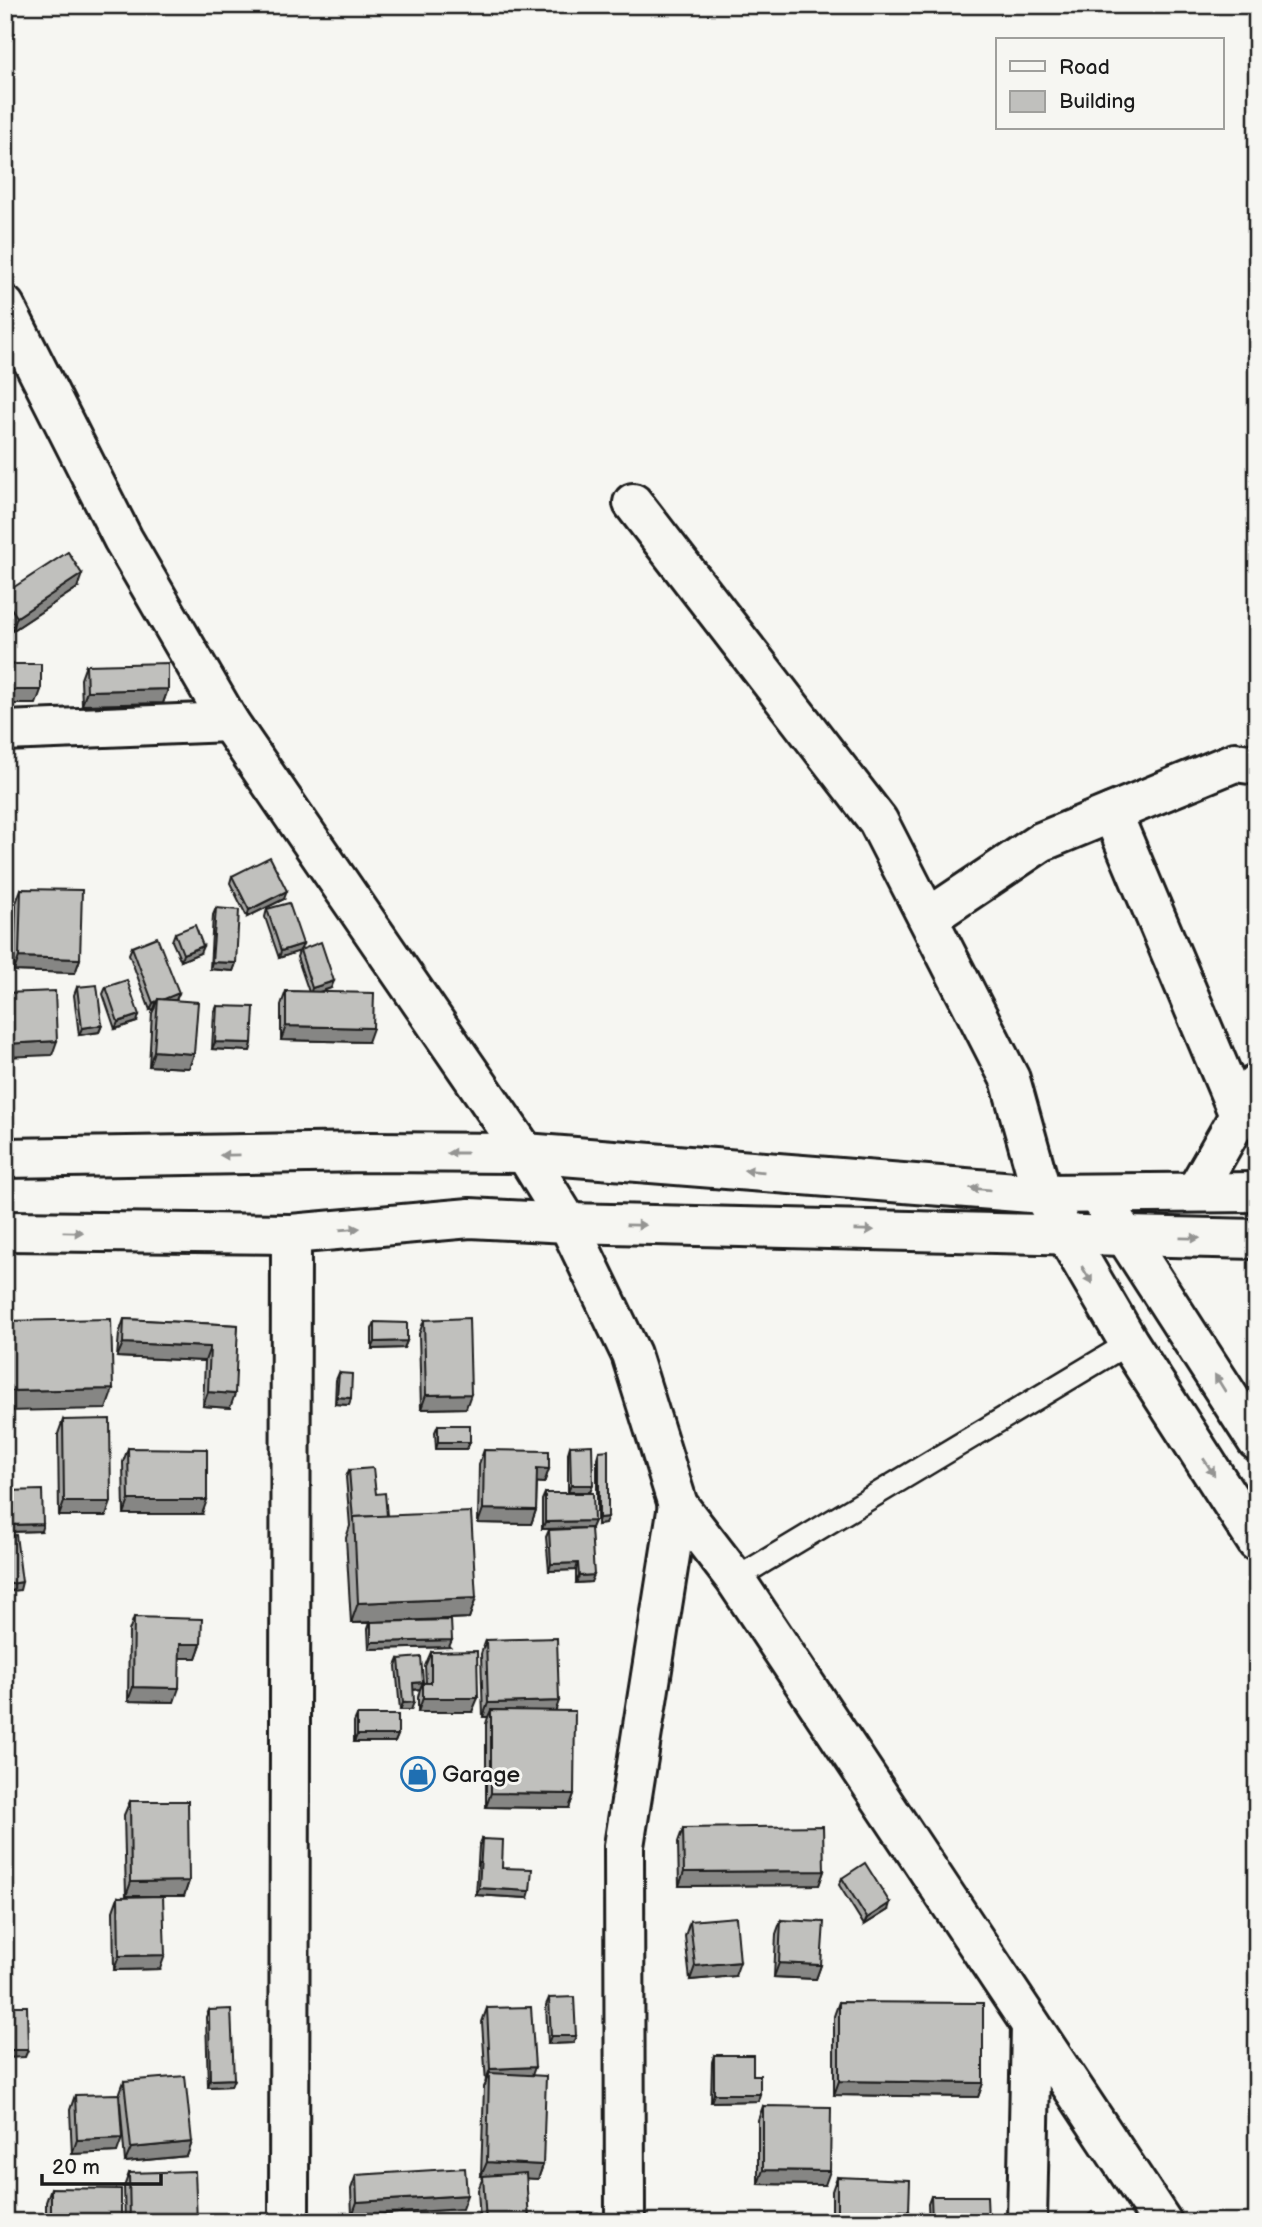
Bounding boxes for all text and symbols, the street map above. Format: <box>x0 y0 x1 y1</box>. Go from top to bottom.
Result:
legend <box>996 38 1224 130</box>
text: Road <box>1059 55 1110 80</box>
text: Building <box>1059 89 1135 114</box>
one-way arrow <box>446 1147 468 1159</box>
one-way arrow <box>219 1149 241 1160</box>
one-way arrow <box>742 1165 764 1176</box>
one-way arrow <box>969 1183 991 1194</box>
one-way arrow <box>626 1219 648 1230</box>
one-way arrow <box>339 1223 361 1234</box>
one-way arrow <box>853 1225 875 1236</box>
one-way arrow <box>63 1226 85 1238</box>
one-way arrow <box>1179 1232 1201 1244</box>
one-way arrow <box>1081 1265 1094 1284</box>
one-way arrow <box>1214 1374 1227 1393</box>
one-way arrow <box>1202 1458 1215 1477</box>
shop icon: Garage <box>399 1755 437 1793</box>
place label: Garage <box>442 1761 520 1789</box>
scale bar <box>42 2143 161 2187</box>
text: 20 m <box>52 2155 100 2180</box>

